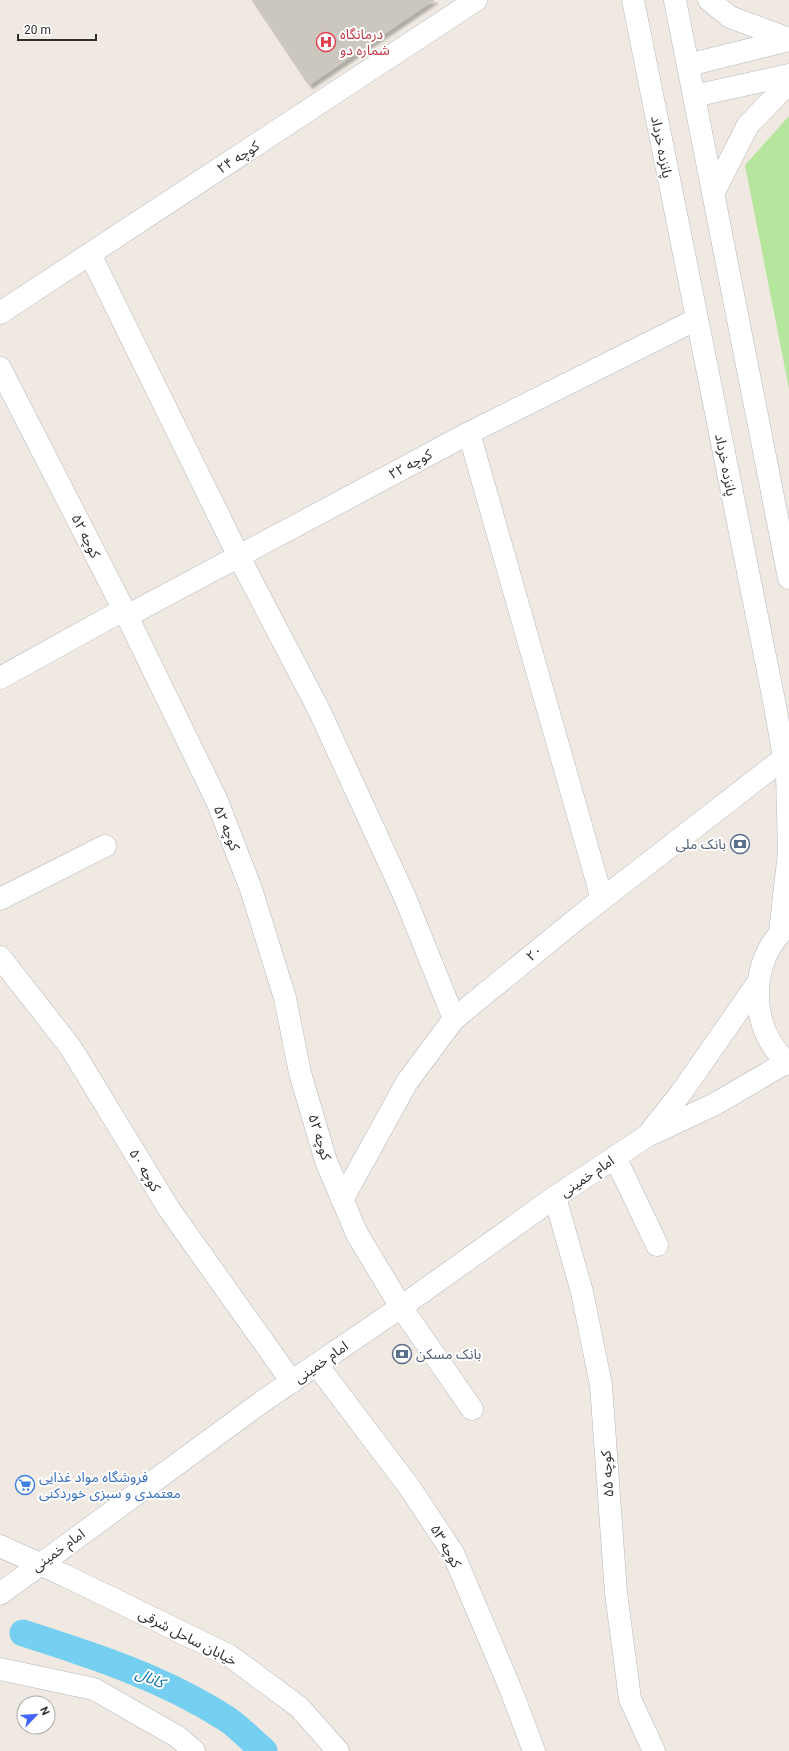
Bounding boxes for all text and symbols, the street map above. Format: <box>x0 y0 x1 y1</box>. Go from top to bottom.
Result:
scale bar <box>18 16 96 42</box>
text: 20 m <box>24 23 51 37</box>
place label: درمانگاه شماره دو <box>340 26 390 59</box>
hospital icon: درمانگاه شماره دو <box>315 31 337 53</box>
street label: پانزده خرداد <box>646 115 676 180</box>
street label: کوچه ۲۴ <box>214 137 263 178</box>
street label: پانزده خرداد <box>710 433 740 498</box>
street label: کوچه ۲۲ <box>386 446 436 484</box>
street label: کوچه ۵۲ <box>66 511 104 562</box>
street label: کوچه ۵۲ <box>209 803 243 854</box>
bank icon: بانک ملی <box>729 833 751 855</box>
place label: بانک ملی <box>675 836 726 853</box>
street label: ۲۰ <box>523 942 545 964</box>
street label: کوچه ۵۲ <box>304 1112 335 1163</box>
street label: کوچه ۵۰ <box>124 1146 164 1195</box>
street label: امام خمینی <box>557 1152 619 1202</box>
street label: امام خمینی <box>291 1338 353 1389</box>
bank icon: بانک مسکن <box>391 1343 413 1365</box>
place label: بانک مسکن <box>416 1346 482 1363</box>
street label: کوچه ۵۵ <box>597 1450 619 1498</box>
place label: فروشگاه مواد غذایی معتمدی و سبزی خوردکنی <box>39 1469 181 1502</box>
supermarket icon: فروشگاه مواد غذایی معتمدی و سبزی خوردکنی <box>14 1474 36 1496</box>
street label: کوچه ۵۳ <box>426 1522 465 1572</box>
street label: امام خمینی <box>28 1525 89 1577</box>
street label: خیابان ساحل شرقی <box>136 1605 240 1670</box>
water label: کانال <box>133 1664 170 1693</box>
north arrow <box>16 1695 56 1735</box>
text: N <box>37 1705 52 1717</box>

